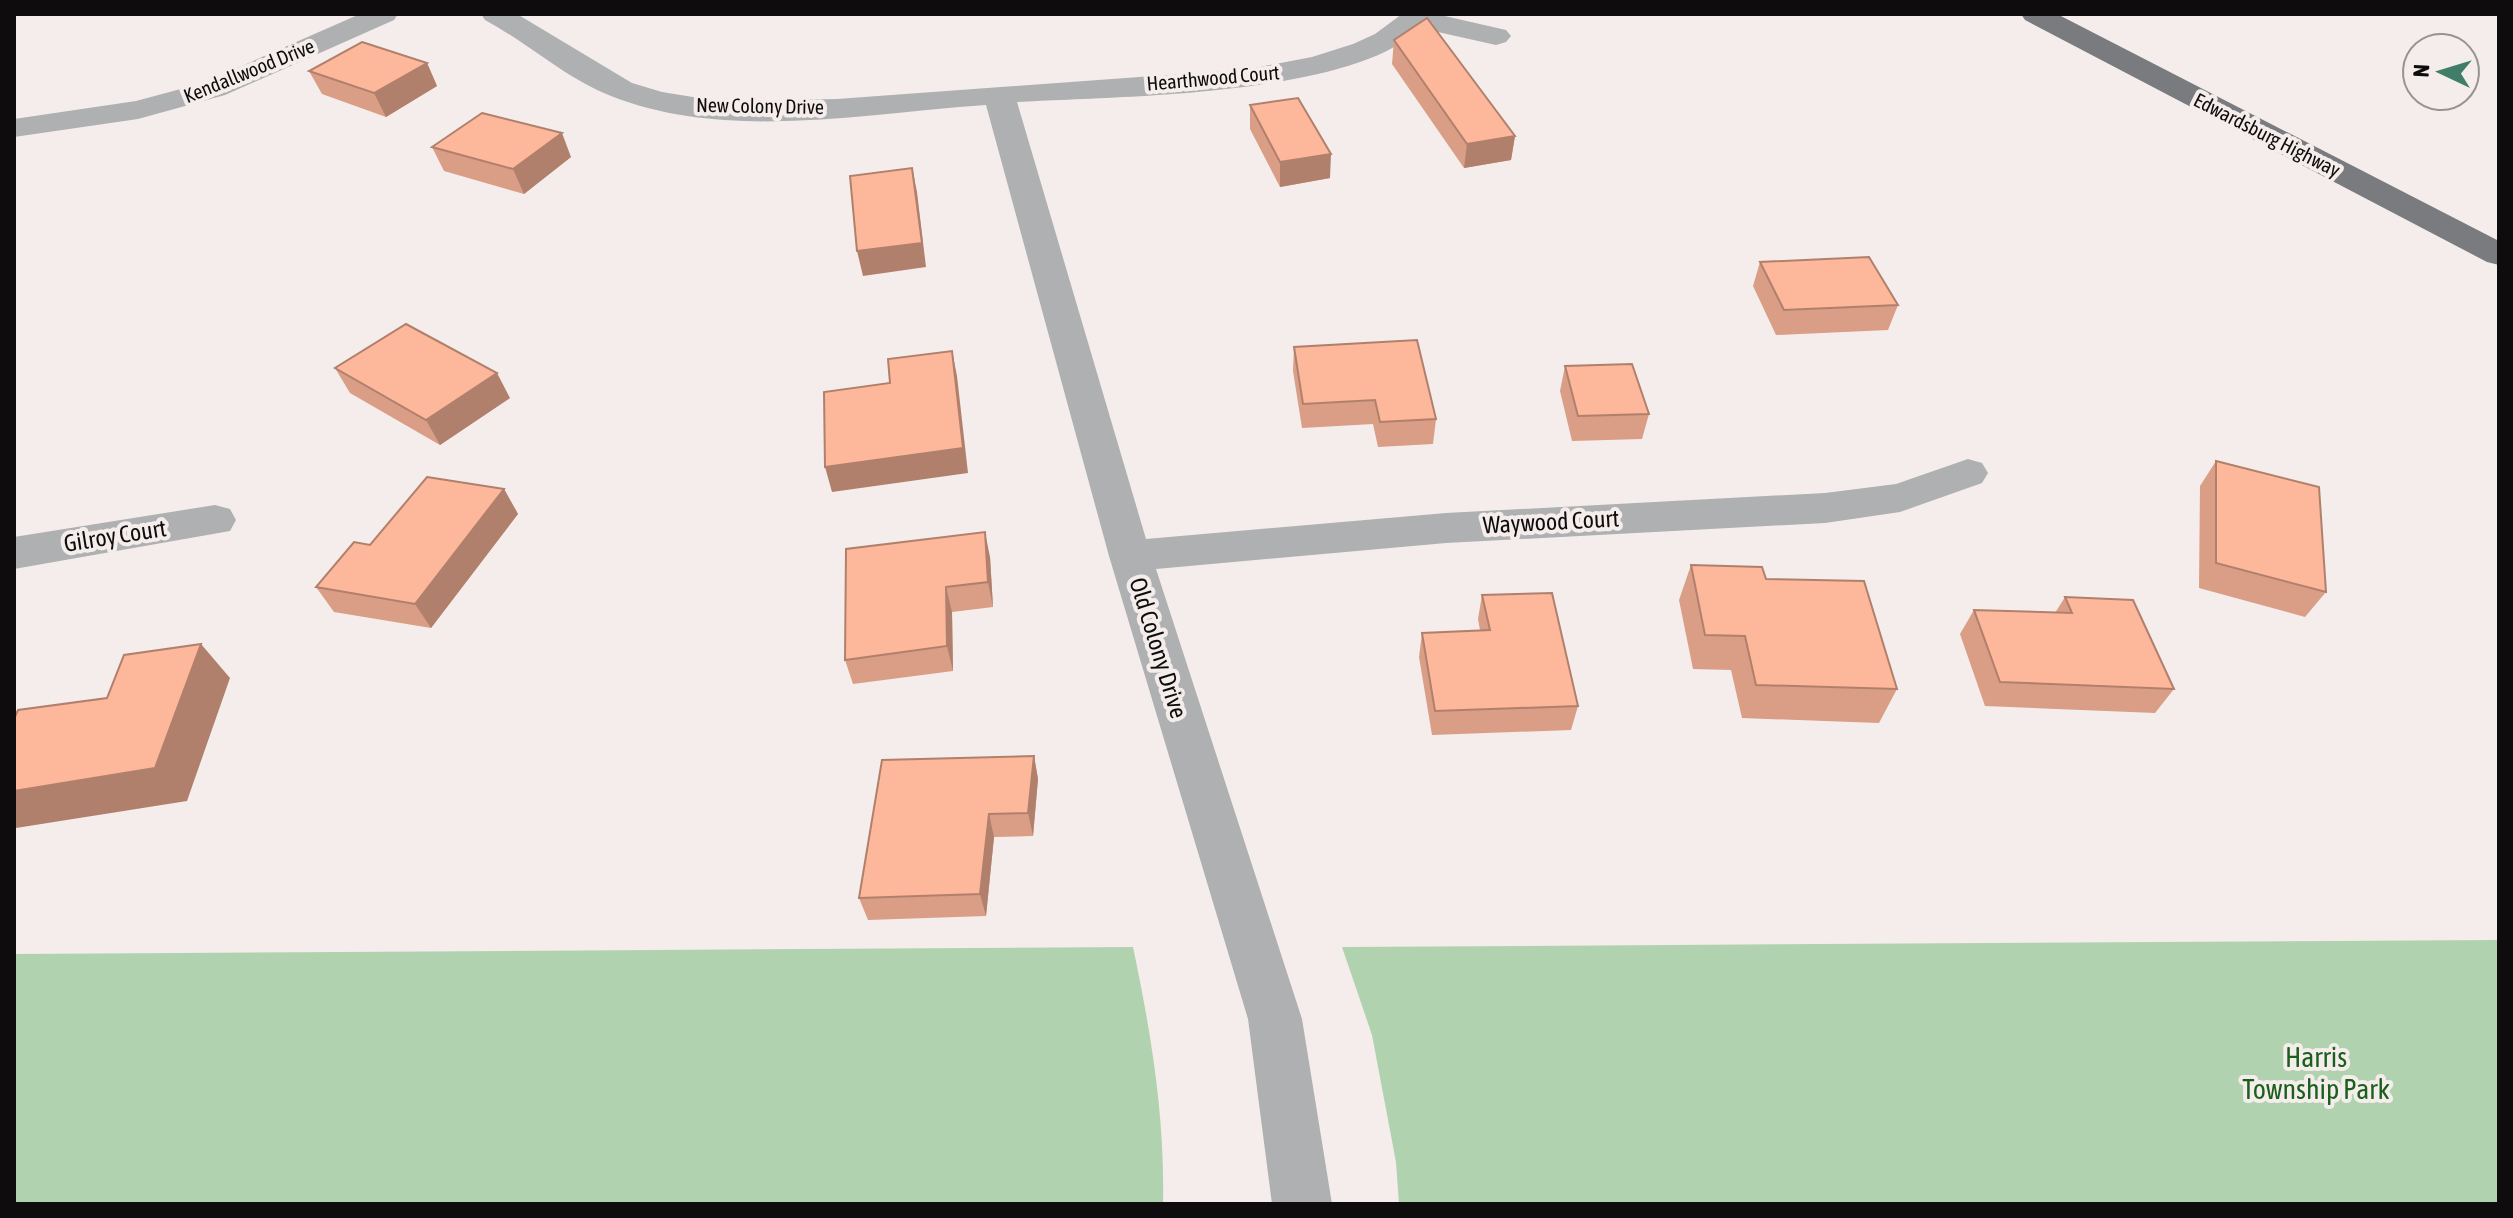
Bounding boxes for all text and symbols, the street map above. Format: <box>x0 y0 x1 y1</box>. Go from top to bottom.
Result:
north arrow <box>2401 32 2481 112</box>
street label: Kendallwood Drive <box>180 34 318 107</box>
street label: Hearthwood Court <box>1145 60 1281 95</box>
text: N <box>2408 63 2434 78</box>
street label: Edwardsburg Highway <box>2190 88 2344 181</box>
street label: New Colony Drive <box>696 93 824 118</box>
street label: Waywood Court <box>1482 504 1620 539</box>
street label: Gilroy Court <box>62 514 168 557</box>
street label: Old Colony Drive <box>1124 574 1193 721</box>
park label: Harris Township Park <box>2242 1041 2390 1105</box>

